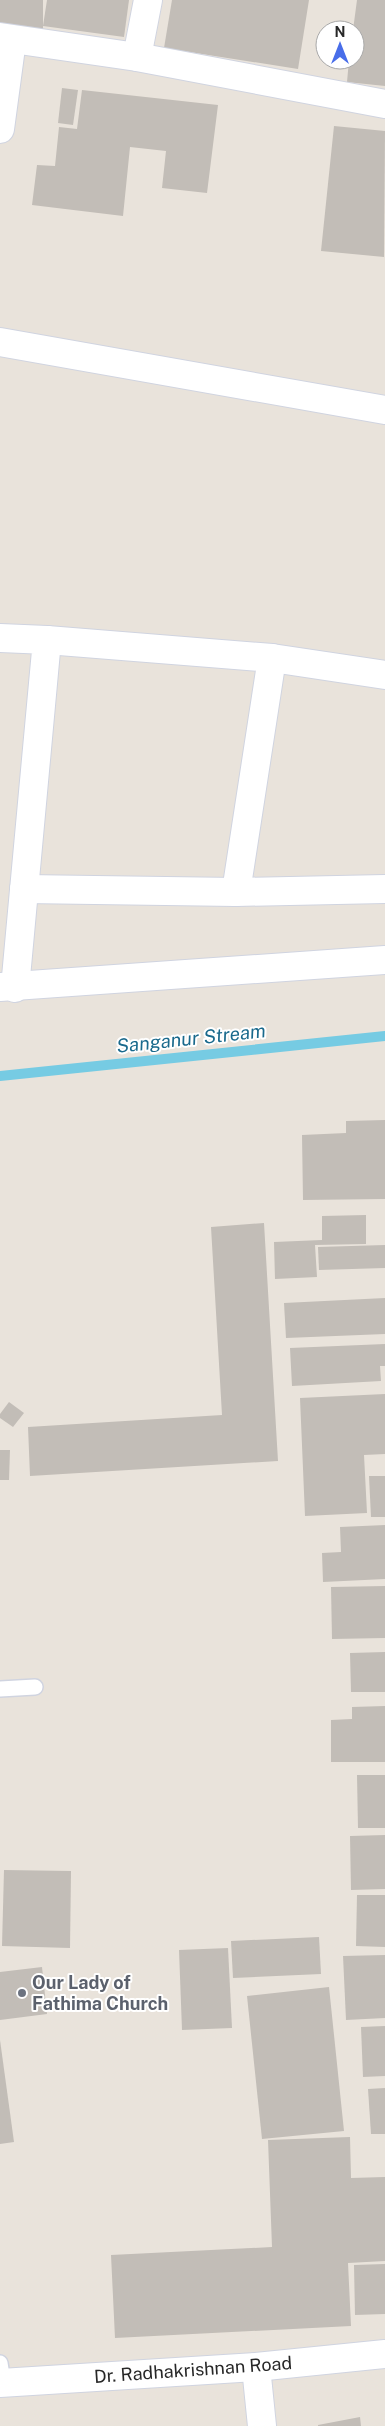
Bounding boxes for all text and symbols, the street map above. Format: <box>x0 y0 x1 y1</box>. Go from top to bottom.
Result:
north arrow <box>315 20 365 70</box>
text: N <box>335 24 345 40</box>
water label: Sanganur Stream <box>115 1019 267 1057</box>
place label: Our Lady of Fathima Church <box>32 1972 168 2014</box>
marker: Our Lady of Fathima Church <box>16 1987 28 1999</box>
street label: Dr. Radhakrishnan Road <box>93 2352 293 2387</box>

